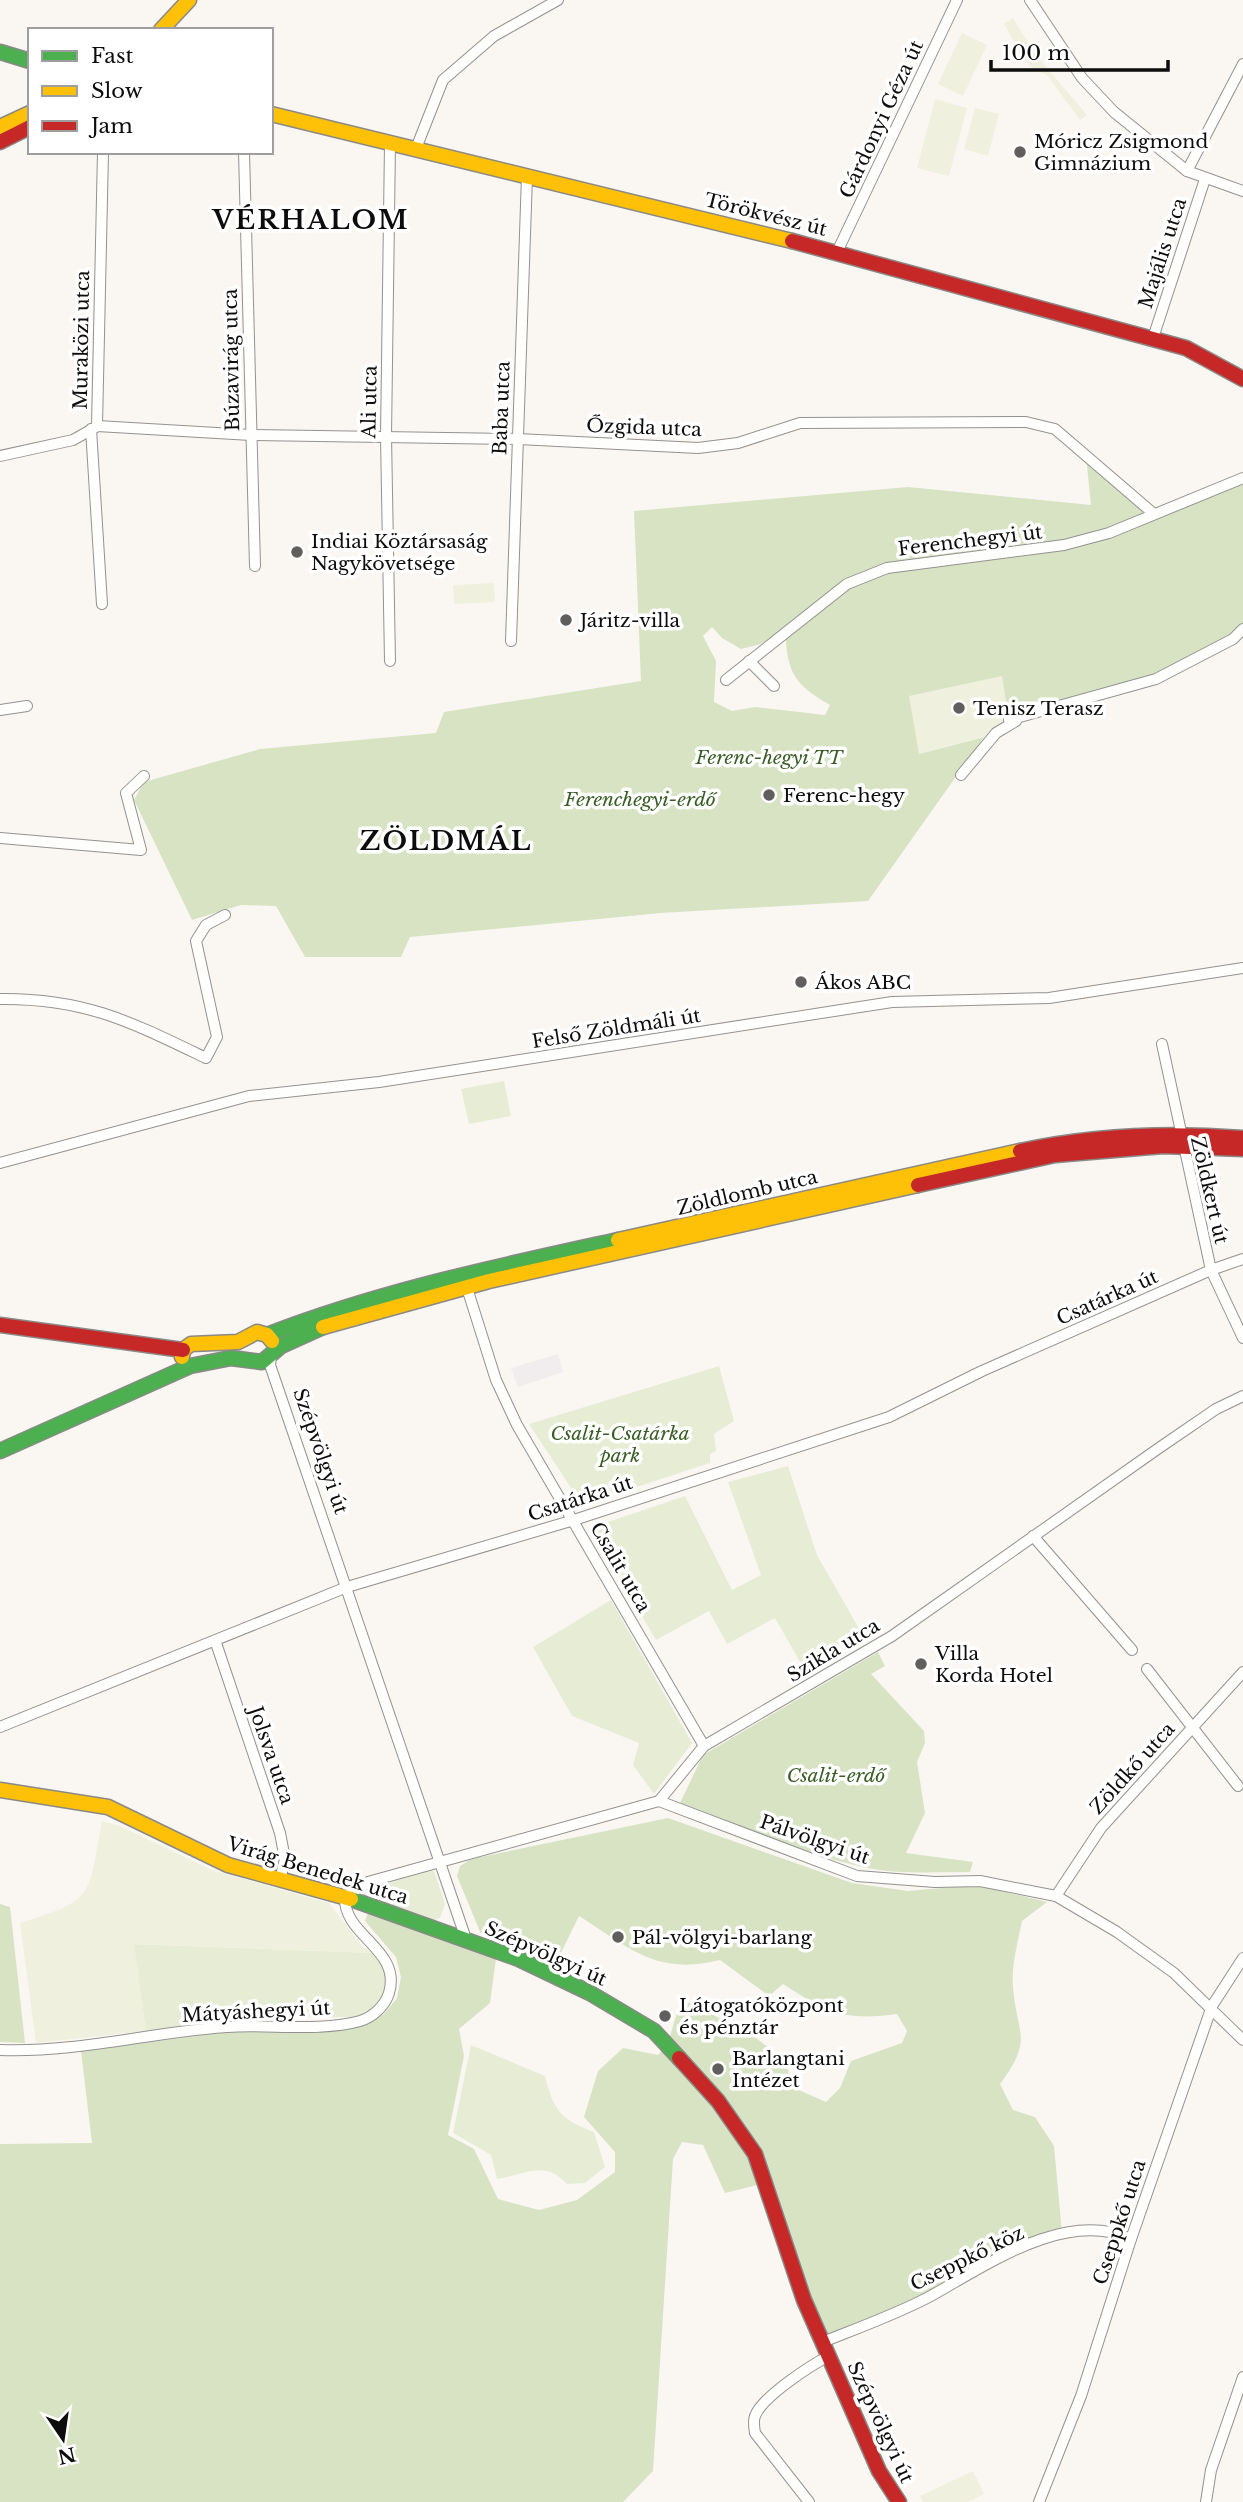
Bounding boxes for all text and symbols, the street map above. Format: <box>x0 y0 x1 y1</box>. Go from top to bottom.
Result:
legend <box>28 28 273 154</box>
scale bar <box>991 28 1168 72</box>
street label: Gárdonyi Géza út <box>835 36 928 202</box>
text: 100 m <box>1002 40 1070 66</box>
text: Fast <box>91 43 133 69</box>
text: Slow <box>91 78 143 104</box>
text: Jam <box>88 113 133 139</box>
place label: Móricz Zsigmond Gimnázium <box>1034 130 1208 175</box>
marker: Móricz Zsigmond Gimnázium <box>1012 144 1028 160</box>
street label: Törökvész út <box>702 188 830 241</box>
street label: Majális utca <box>1134 195 1191 311</box>
district label: VÉRHALOM <box>211 204 410 236</box>
street label: Muraközi utca <box>69 270 94 410</box>
street label: Búzavirág utca <box>219 288 244 432</box>
street label: Baba utca <box>488 360 515 455</box>
street label: Ali utca <box>357 365 382 440</box>
street label: Őzgida utca <box>586 414 703 441</box>
street label: Ferenchegyi út <box>897 520 1044 561</box>
place label: Indiai Köztársaság Nagykövetsége <box>311 530 488 575</box>
marker: Indiai Köztársaság Nagykövetsége <box>289 544 305 560</box>
place label: Járitz-villa <box>577 609 681 632</box>
marker: Járitz-villa <box>558 612 574 628</box>
place label: Tenisz Terasz <box>973 697 1104 720</box>
marker: Tenisz Terasz <box>951 700 967 716</box>
park label: Ferenc-hegyi TT <box>695 746 844 769</box>
place label: Ferenc-hegy <box>783 784 905 807</box>
marker: Ferenc-hegy <box>761 787 777 803</box>
park label: Ferenchegyi-erdő <box>563 788 718 811</box>
district label: ZÖLDMÁL <box>360 825 532 857</box>
place label: Ákos ABC <box>814 971 911 994</box>
marker: Ákos ABC <box>793 974 809 990</box>
street label: Felső Zöldmáli út <box>530 1004 703 1053</box>
street label: Zöldkert út <box>1186 1134 1233 1247</box>
street label: Zöldlomb utca <box>675 1165 820 1220</box>
street label: Csatárka út <box>1053 1265 1162 1330</box>
street label: Szépvölgyi út <box>288 1385 353 1518</box>
park label: Csalit-Csatárka park <box>550 1422 690 1467</box>
street label: Csatárka út <box>525 1471 636 1526</box>
street label: Csalit utca <box>586 1518 656 1617</box>
street label: Szikla utca <box>783 1614 884 1687</box>
place label: Villa Korda Hotel <box>934 1642 1053 1687</box>
marker: Villa Korda Hotel <box>913 1656 929 1672</box>
street label: Jolsva utca <box>243 1700 299 1807</box>
street label: Zöldkő utca <box>1085 1717 1180 1819</box>
park label: Csalit-erdő <box>787 1764 887 1787</box>
street label: Pálvölgyi út <box>757 1810 874 1869</box>
street label: Virág Benedek utca <box>224 1832 412 1909</box>
street label: Szépvölgyi út <box>481 1916 611 1991</box>
place label: Pál-völgyi-barlang <box>632 1926 812 1949</box>
marker: Pál-völgyi-barlang <box>610 1929 626 1945</box>
place label: Látogatóközpont és pénztár <box>679 1994 845 2039</box>
street label: Mátyáshegyi út <box>181 1996 332 2027</box>
marker: Látogatóközpont és pénztár <box>657 2008 673 2024</box>
place label: Barlangtani Intézet <box>732 2047 845 2092</box>
marker: Barlangtani Intézet <box>710 2061 726 2077</box>
street label: Cseppkő utca <box>1088 2156 1151 2288</box>
street label: Cseppkő köz <box>907 2221 1028 2296</box>
street label: Szépvölgyi út <box>842 2358 919 2487</box>
north arrow <box>28 2404 98 2474</box>
text: N <box>55 2442 78 2468</box>

